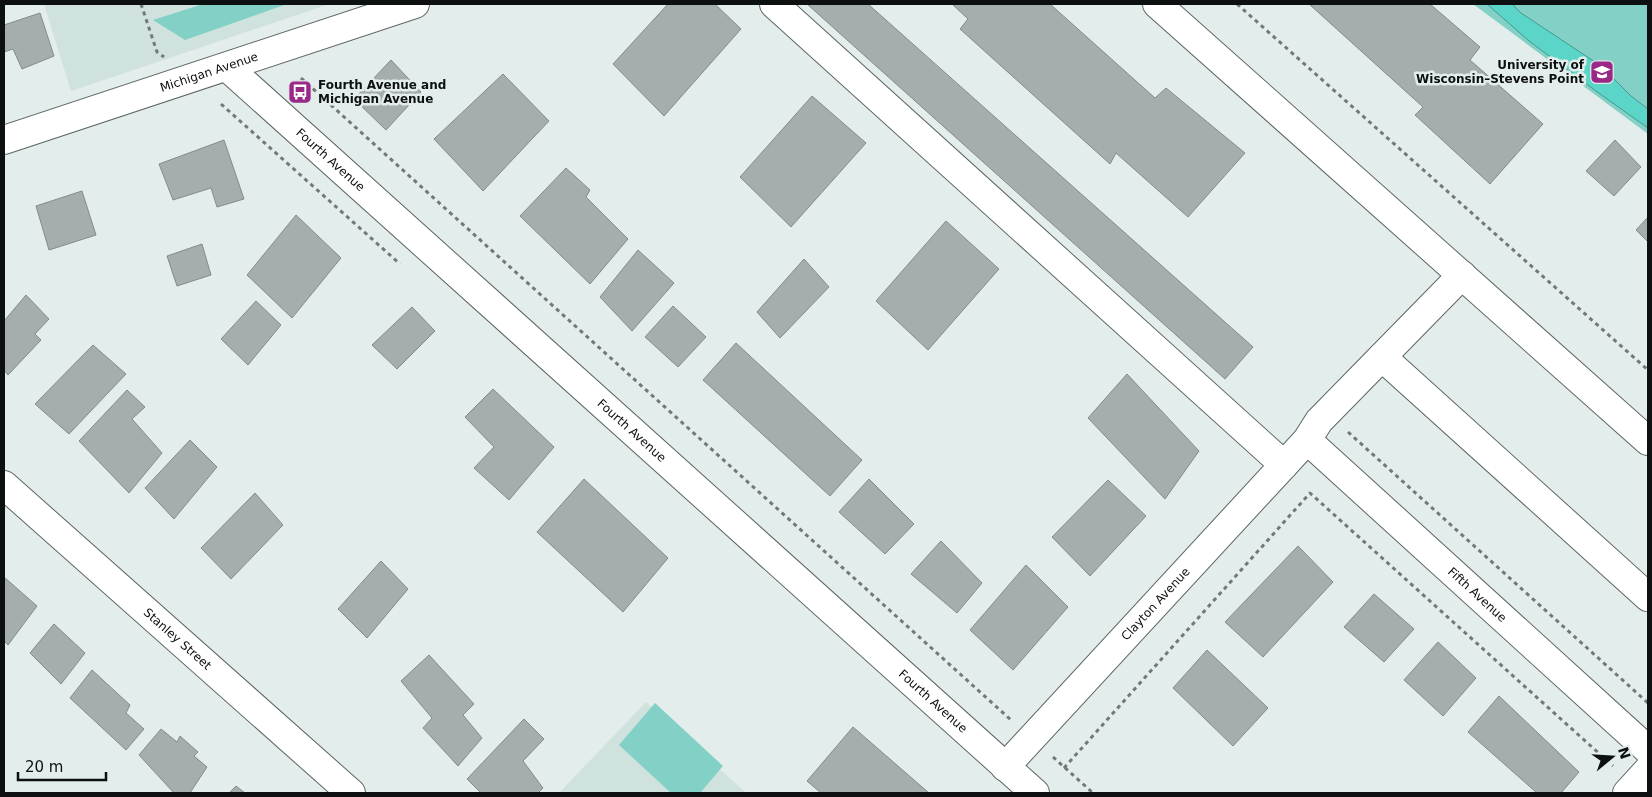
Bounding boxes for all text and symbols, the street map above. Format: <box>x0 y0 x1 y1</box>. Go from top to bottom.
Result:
street label: Michigan Avenue <box>158 49 260 95</box>
place label: University of Wisconsin–Stevens Point <box>1416 58 1585 86</box>
school or university icon: University of Wisconsin–Stevens Point <box>1589 59 1615 85</box>
place label: Fourth Avenue and Michigan Avenue <box>318 78 446 106</box>
bus stop icon: Fourth Avenue and Michigan Avenue <box>287 79 313 105</box>
street label: Fourth Avenue <box>293 126 367 194</box>
street label: Fourth Avenue <box>595 396 669 465</box>
street label: Clayton Avenue <box>1118 565 1193 643</box>
street label: Fifth Avenue <box>1445 565 1509 625</box>
street label: Stanley Street <box>141 605 214 673</box>
street label: Fourth Avenue <box>896 667 970 736</box>
north arrow <box>1587 732 1637 782</box>
text: N <box>1615 745 1634 761</box>
scale bar <box>18 750 105 782</box>
text: 20 m <box>25 758 63 776</box>

